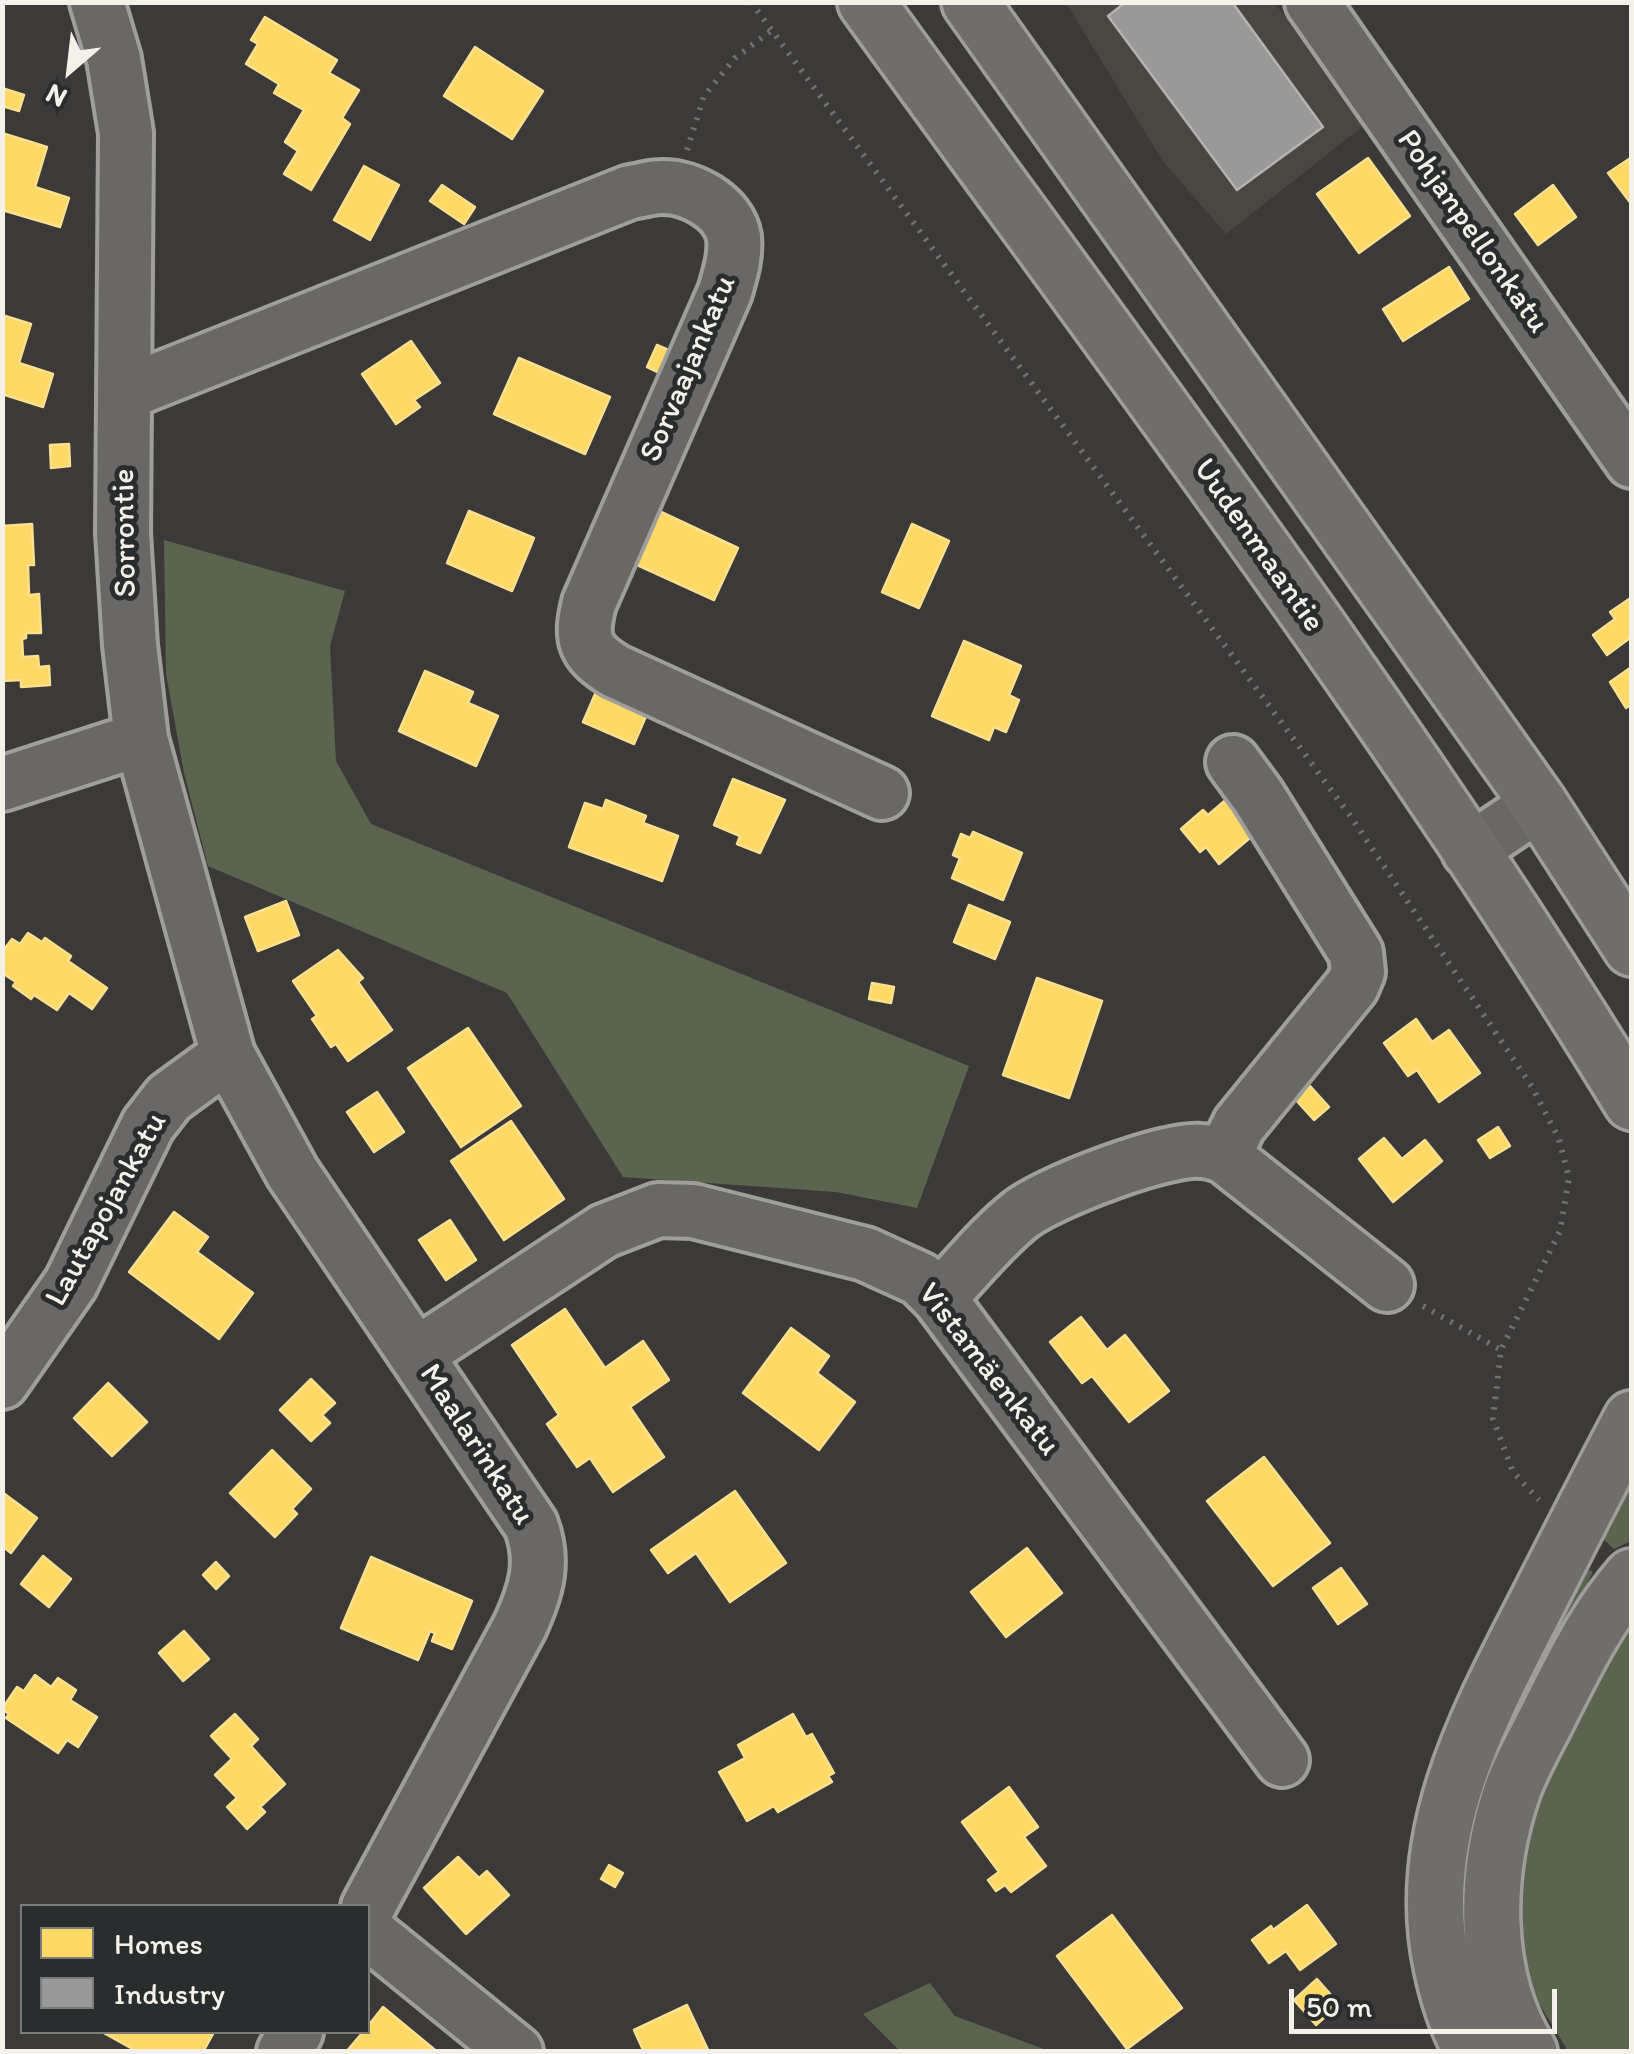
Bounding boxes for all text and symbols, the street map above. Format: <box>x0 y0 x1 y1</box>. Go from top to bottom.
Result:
north arrow <box>20 20 120 120</box>
text: N <box>40 77 72 116</box>
street label: Pohjanpellonkatu <box>1388 123 1556 341</box>
street label: Sorvaajankatu <box>632 270 746 468</box>
street label: Uudenmaantie <box>1184 452 1332 640</box>
street label: Sorrontie <box>106 468 146 598</box>
street label: Lautapojankatu <box>38 1106 176 1314</box>
street label: Vistamäenkatu <box>909 1276 1067 1464</box>
street label: Maalarinkatu <box>410 1358 542 1532</box>
legend <box>20 1904 370 2034</box>
text: Homes <box>114 1925 203 1962</box>
scale bar <box>1294 1969 1562 2031</box>
text: Industry <box>114 1975 225 2012</box>
text: 50 m <box>1306 1988 1372 2025</box>

